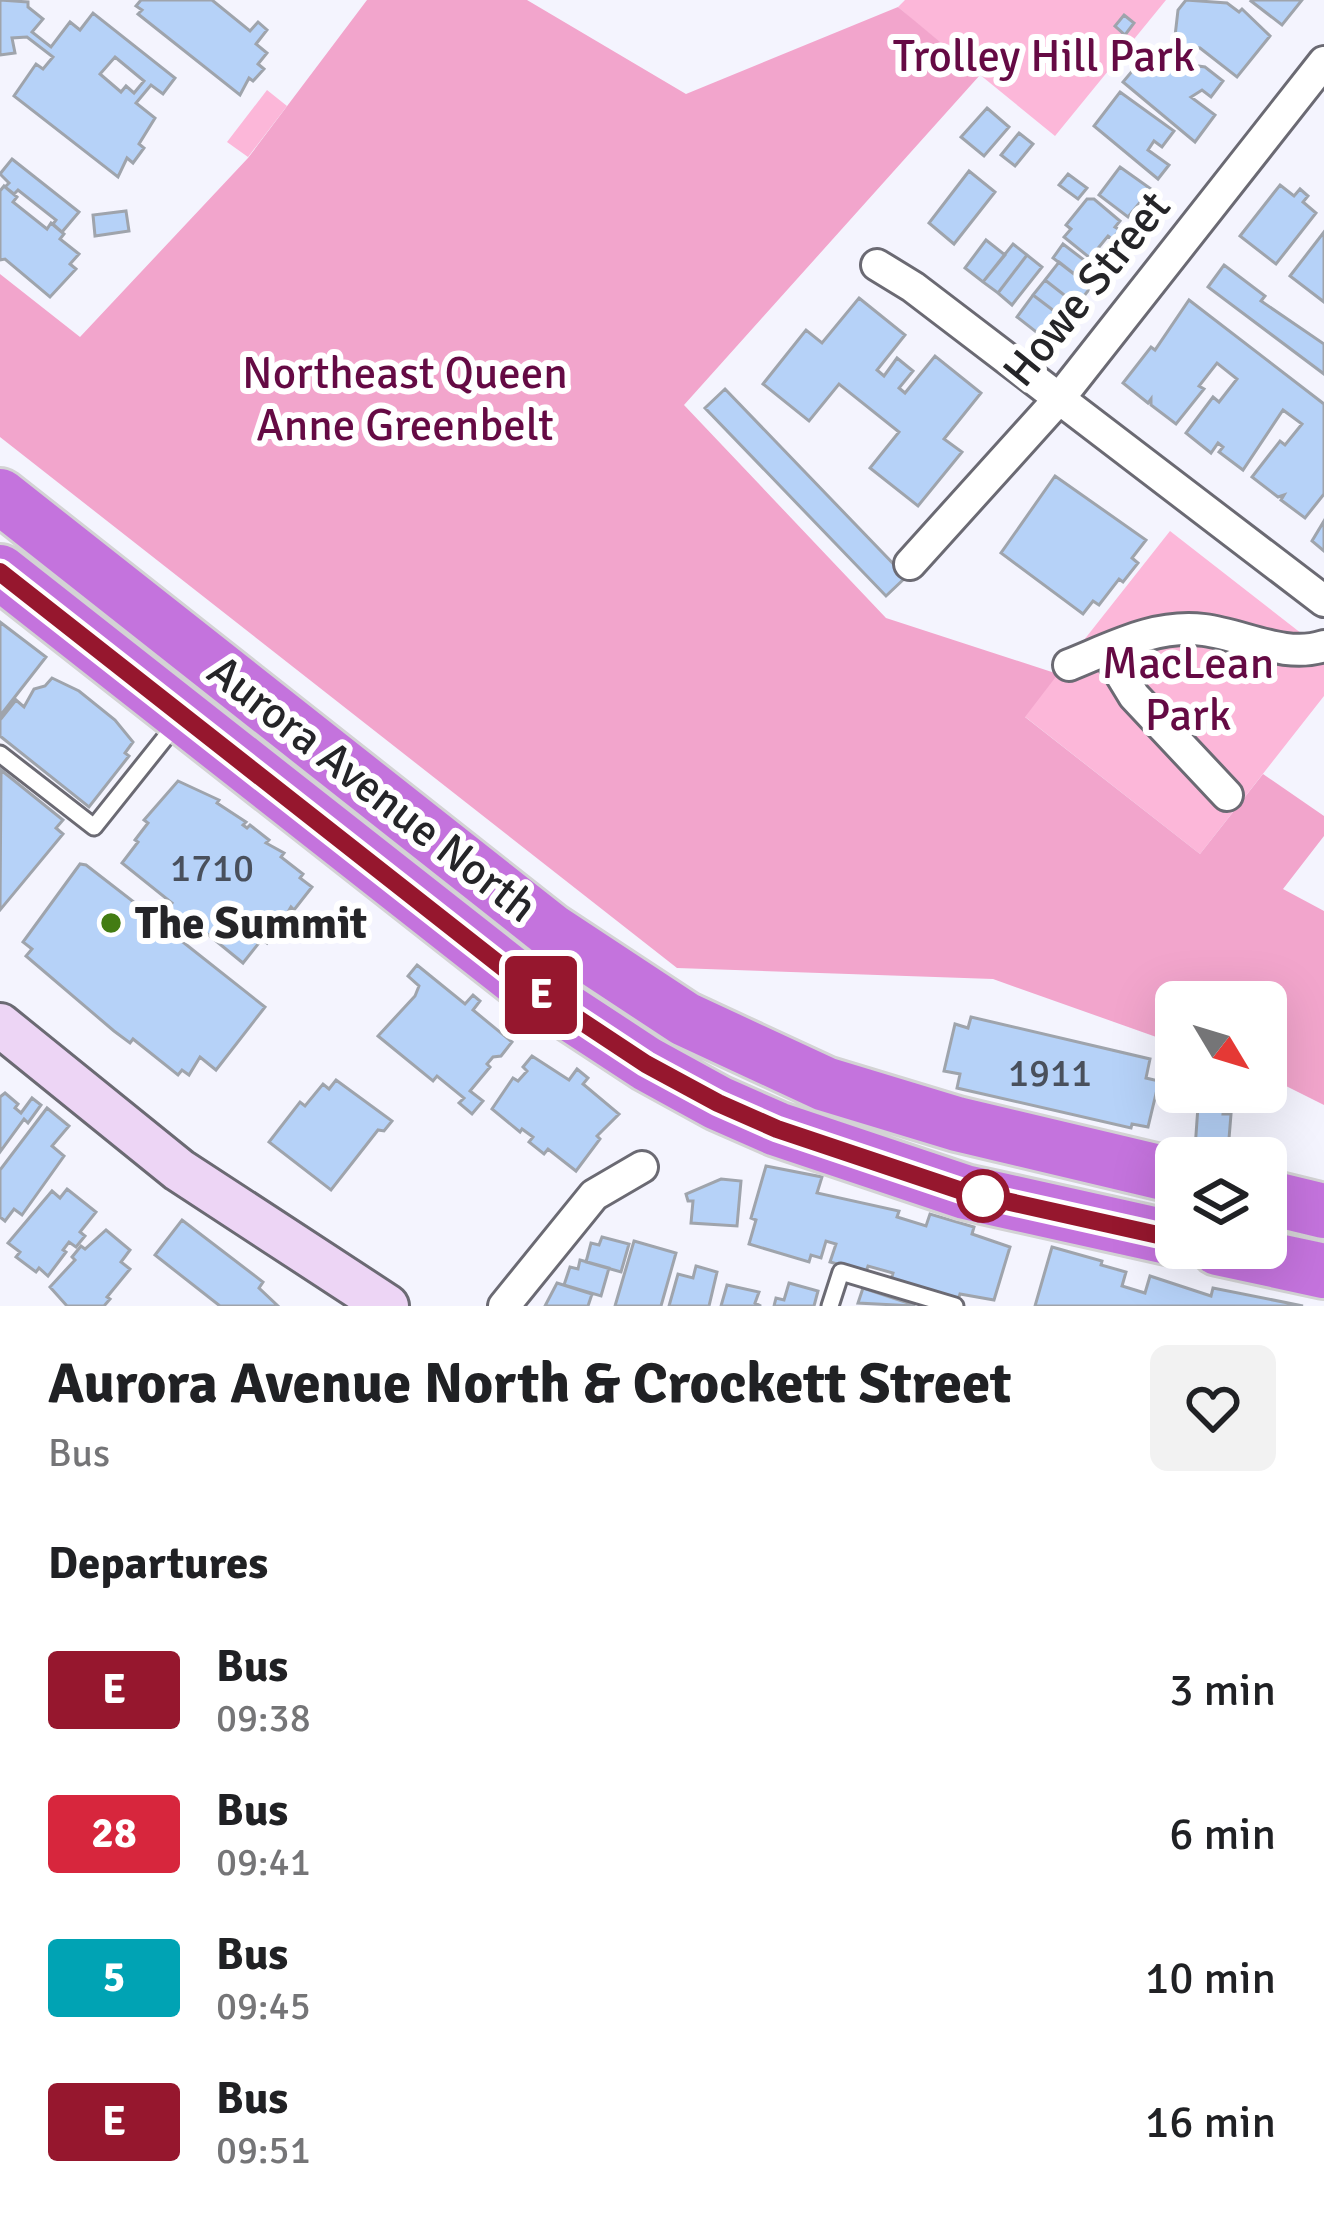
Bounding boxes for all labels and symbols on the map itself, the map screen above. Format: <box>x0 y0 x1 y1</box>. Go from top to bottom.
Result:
park label: Trolley Hill Park <box>893 29 1195 84</box>
street label: Howe Street <box>992 180 1182 398</box>
park label: Northeast Queen Anne Greenbelt <box>242 346 568 453</box>
park label: MacLean Park <box>1102 636 1274 743</box>
street label: Aurora Avenue North <box>197 644 547 934</box>
house number: 1710 <box>170 844 254 892</box>
place label: The Summit <box>135 896 367 951</box>
marker: The Summit <box>98 910 124 936</box>
line badge: E <box>502 956 580 1034</box>
north arrow <box>1155 981 1287 1113</box>
house number: 1911 <box>1008 1049 1092 1097</box>
unlabelled marker <box>958 1171 1008 1221</box>

